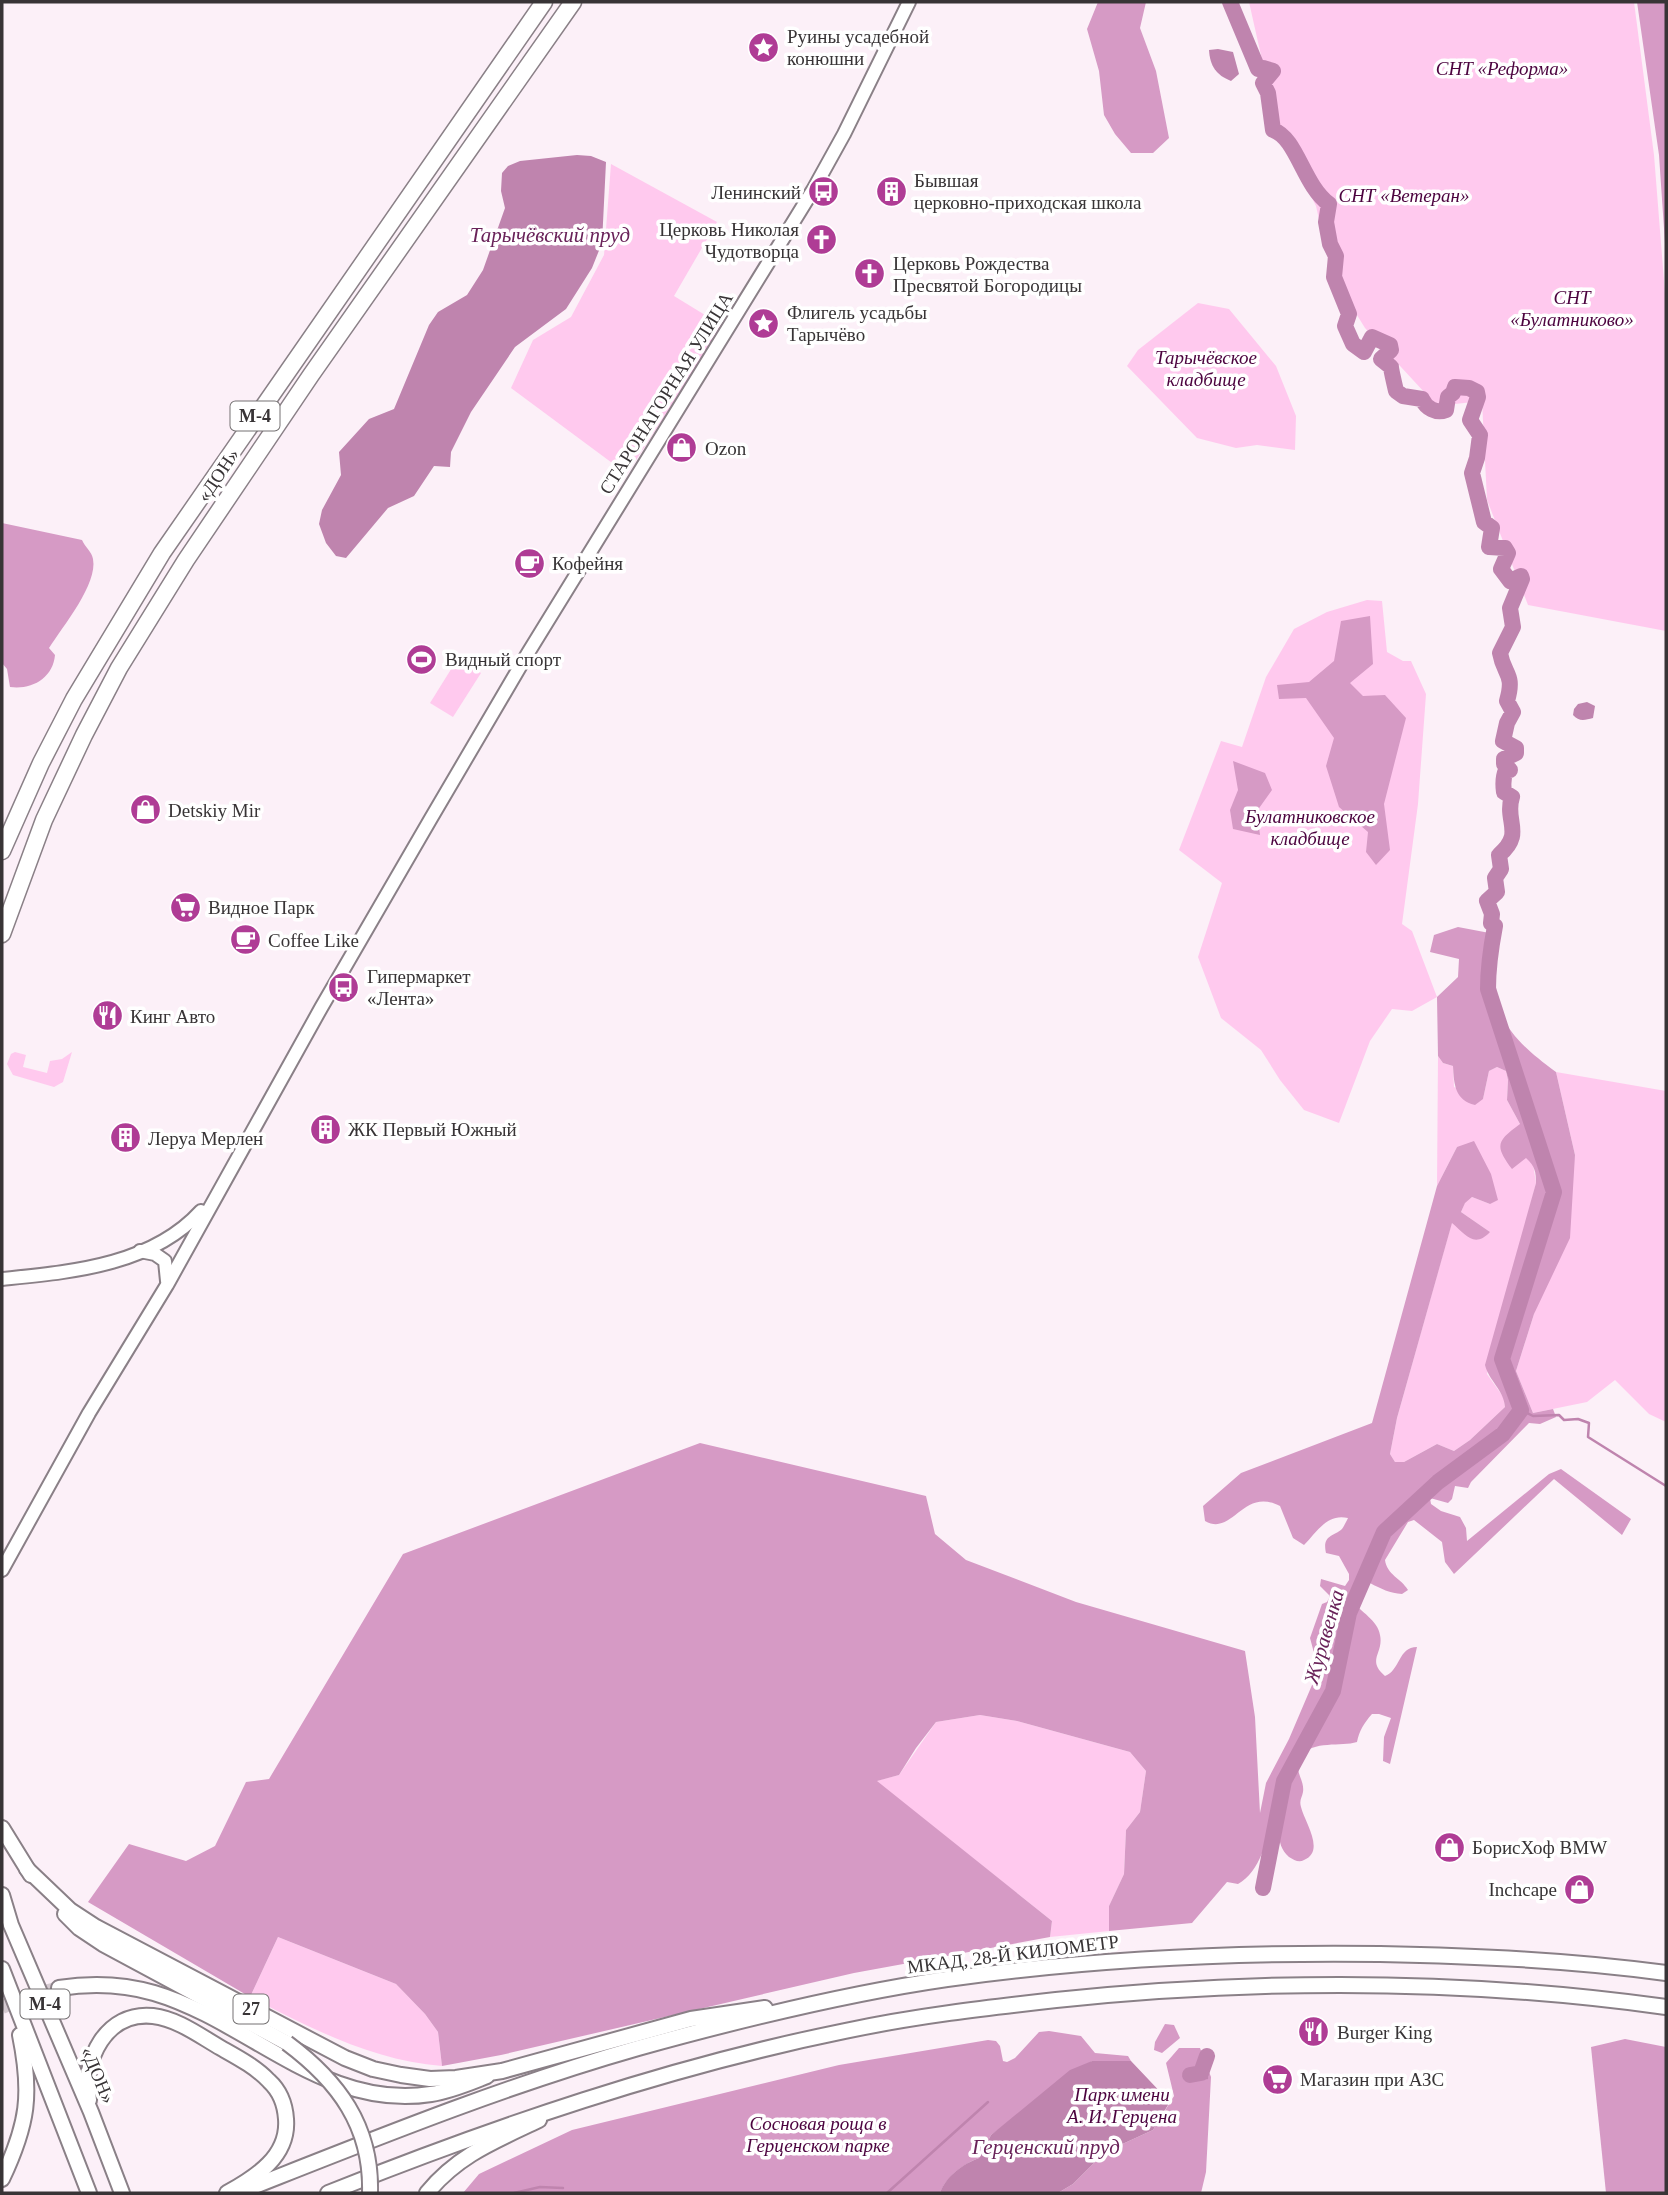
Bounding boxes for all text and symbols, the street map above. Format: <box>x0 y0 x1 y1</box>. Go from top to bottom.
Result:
place label: Руины усадебной конюшни <box>787 26 929 69</box>
place icon: Руины усадебной конюшни <box>747 30 781 64</box>
park label: СНТ «Реформа» <box>1436 58 1568 79</box>
place label: Бывшая церковно-приходская школа <box>914 170 1142 213</box>
building icon: Бывшая церковно-приходская школа <box>874 174 908 208</box>
bus stop icon: Ленинский <box>807 175 841 209</box>
place label: Ленинский <box>711 182 801 203</box>
park label: СНТ «Ветеран» <box>1338 185 1470 206</box>
place label: Церковь Николая Чудотворца <box>659 219 800 262</box>
water label: Тарычёвский пруд <box>470 223 630 247</box>
church icon: Церковь Николая Чудотворца <box>805 223 839 257</box>
place label: Церковь Рождества Пресвятой Богородицы <box>893 253 1082 296</box>
church icon: Церковь Рождества Пресвятой Богородицы <box>853 257 887 291</box>
park label: СНТ «Булатниково» <box>1510 287 1634 330</box>
street label: СТАРОНАГОРНАЯ УЛИЦА <box>595 288 737 498</box>
place label: Флигель усадьбы Тарычёво <box>787 302 927 345</box>
place icon: Флигель усадьбы Тарычёво <box>747 306 781 340</box>
park label: Тарычёвское кладбище <box>1155 347 1257 390</box>
road number: М-4 <box>230 402 280 430</box>
shop icon: Ozon <box>665 431 699 465</box>
place label: Ozon <box>705 438 747 459</box>
street label: «ДОН» <box>193 445 243 505</box>
cafe icon: Кофейня <box>512 546 546 580</box>
place label: Кофейня <box>552 553 623 574</box>
sports icon: Видный спорт <box>405 642 439 676</box>
place label: Видный спорт <box>445 649 562 670</box>
shop icon: Detskiy Mir <box>128 793 162 827</box>
place label: Detskiy Mir <box>168 800 261 821</box>
park label: Булатниковское кладбище <box>1244 806 1375 849</box>
supermarket icon: Видное Парк <box>168 890 202 924</box>
place label: Видное Парк <box>208 897 315 918</box>
cafe icon: Coffee Like <box>228 923 262 957</box>
place label: Coffee Like <box>268 930 359 951</box>
place label: Гипермаркет «Лента» <box>367 966 471 1009</box>
bus stop icon: Гипермаркет «Лента» <box>327 970 361 1004</box>
restaurant icon: Кинг Авто <box>90 999 124 1033</box>
place label: Кинг Авто <box>130 1006 215 1027</box>
building icon: ЖК Первый Южный <box>308 1112 342 1146</box>
place label: ЖК Первый Южный <box>348 1119 517 1140</box>
building icon: Леруа Мерлен <box>108 1121 142 1155</box>
place label: Леруа Мерлен <box>148 1128 263 1149</box>
water label: Журавенка <box>1299 1587 1349 1688</box>
shop icon: БорисХоф BMW <box>1432 1830 1466 1864</box>
place label: БорисХоф BMW <box>1472 1837 1607 1858</box>
shop icon: Inchcape <box>1563 1872 1597 1906</box>
place label: Inchcape <box>1488 1879 1557 1900</box>
street label: МКАД, 28-Й КИЛОМЕТР <box>906 1931 1120 1977</box>
road number: М-4 <box>20 1990 70 2018</box>
road number: 27 <box>233 1994 268 2024</box>
restaurant icon: Burger King <box>1297 2015 1331 2049</box>
place label: Burger King <box>1337 2022 1433 2043</box>
street label: «ДОН» <box>77 2044 119 2106</box>
supermarket icon: Магазин при АЗС <box>1260 2062 1294 2096</box>
place label: Магазин при АЗС <box>1300 2069 1444 2090</box>
park label: Парк имени А. И. Герцена <box>1065 2084 1177 2127</box>
park label: Сосновая роща в Герценском парке <box>745 2113 890 2156</box>
water label: Герценский пруд <box>971 2135 1120 2159</box>

